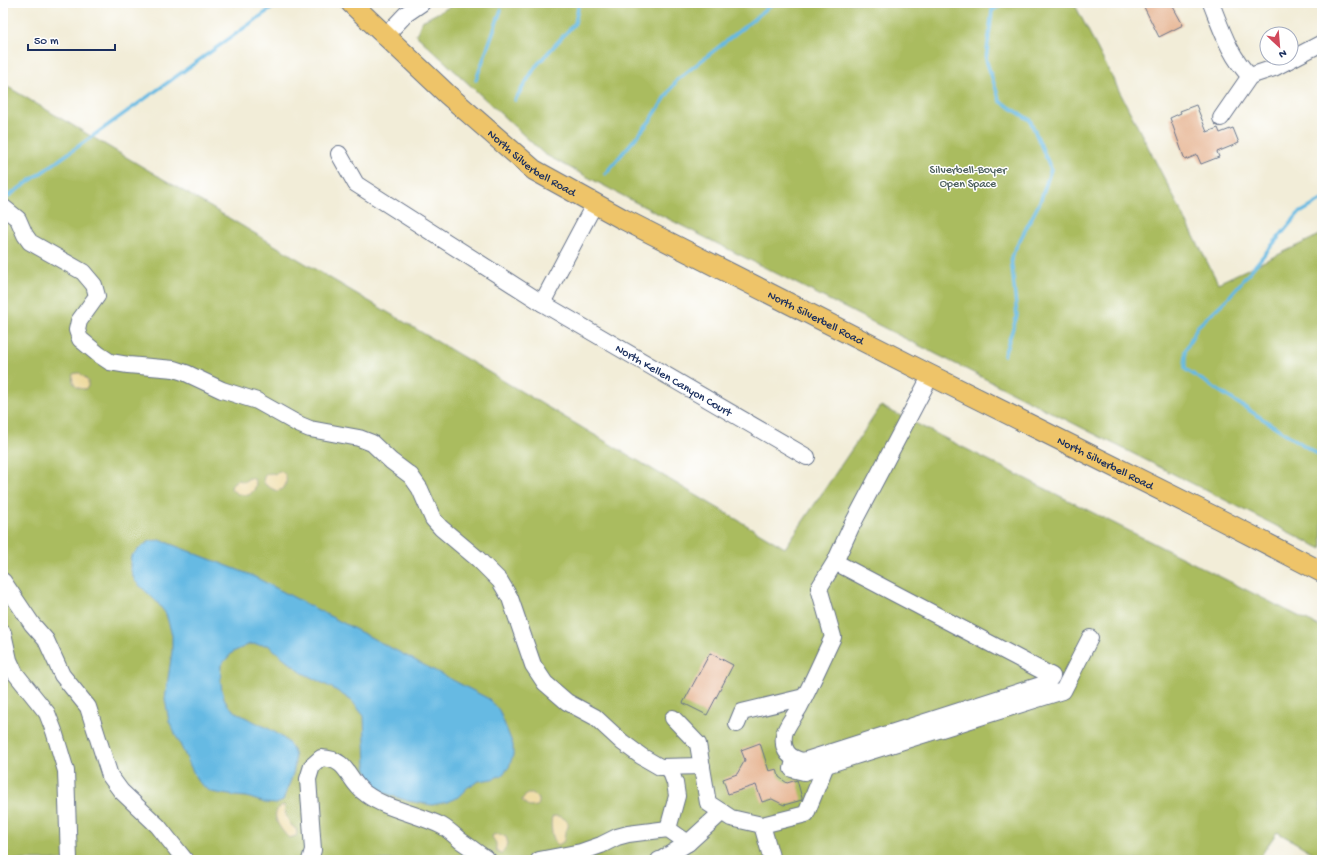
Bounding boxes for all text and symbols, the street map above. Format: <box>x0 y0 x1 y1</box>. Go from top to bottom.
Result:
scale bar <box>28 26 115 52</box>
north arrow <box>1259 26 1299 66</box>
text: 50 m <box>34 35 59 49</box>
text: N <box>1277 46 1288 60</box>
street label: North Silverbell Road <box>484 128 579 201</box>
park label: Silverbell-Boyer Open Space <box>930 164 1008 192</box>
street label: North Silverbell Road <box>765 289 866 350</box>
street label: North Kellen Canyon Court <box>612 342 735 421</box>
street label: North Silverbell Road <box>1054 434 1156 495</box>

